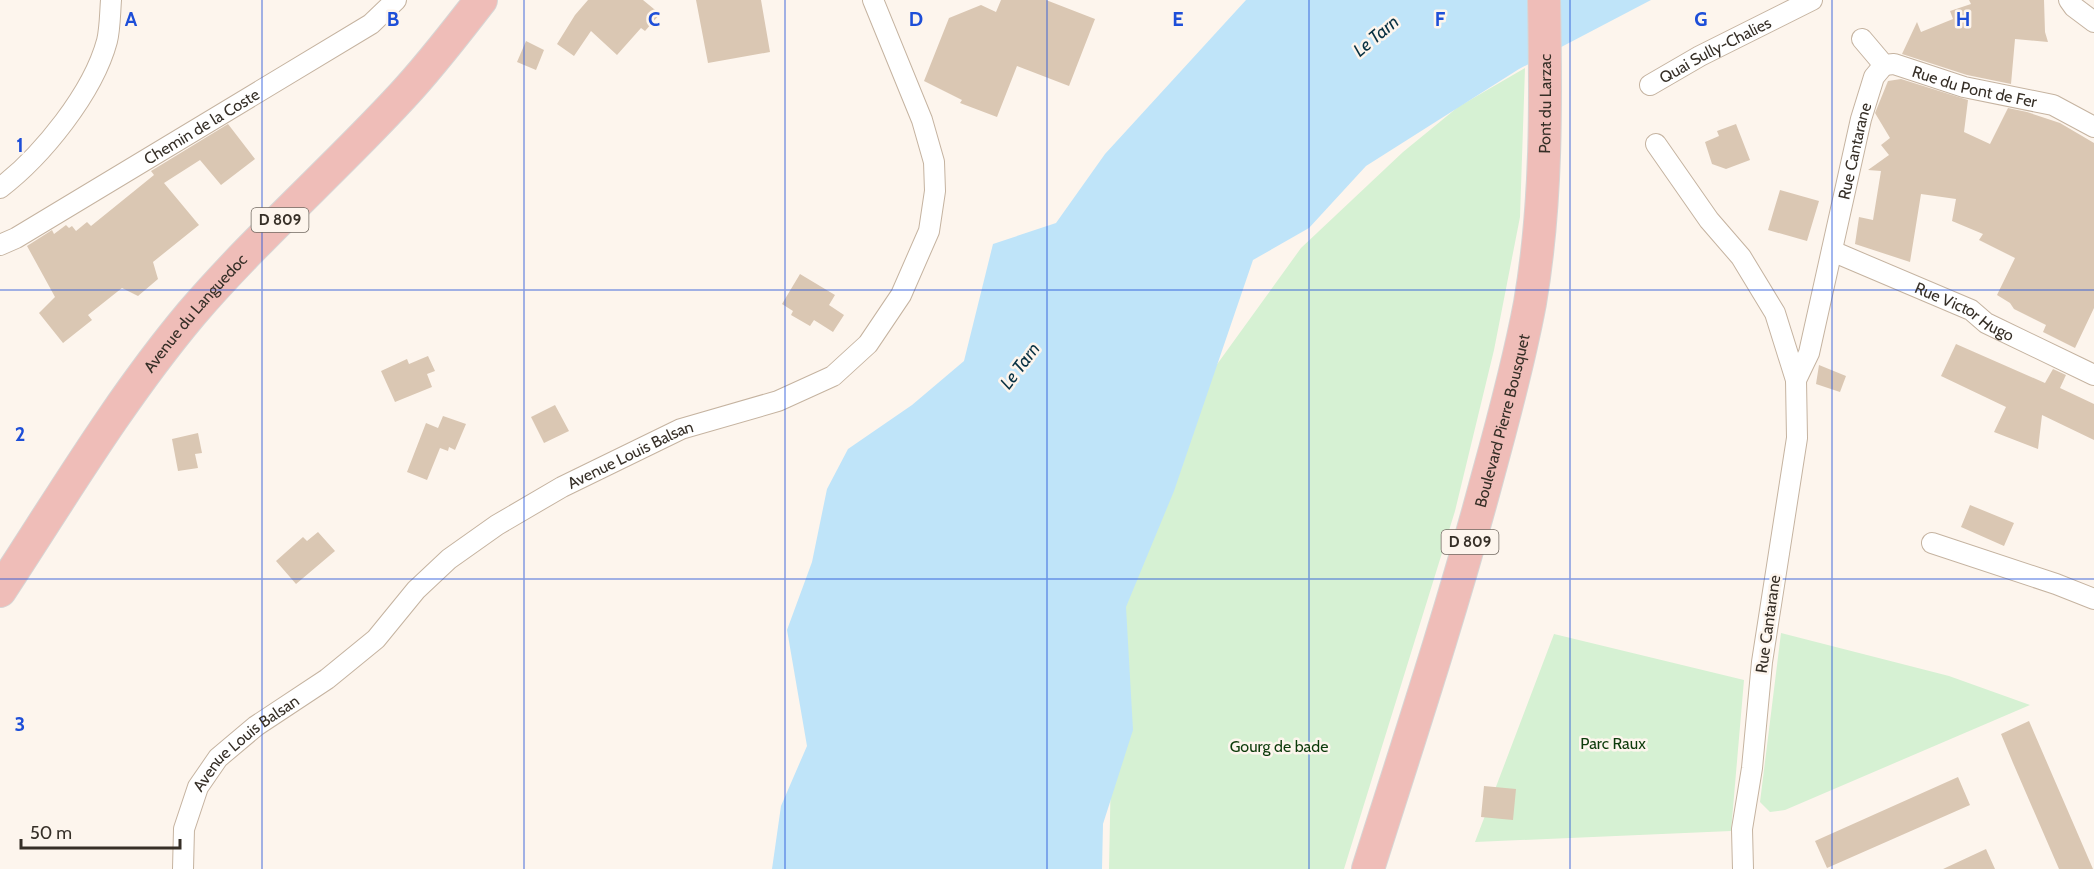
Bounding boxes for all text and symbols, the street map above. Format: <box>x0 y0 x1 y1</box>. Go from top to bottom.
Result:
text: A <box>125 7 138 31</box>
text: B <box>387 7 399 31</box>
text: C <box>648 7 660 31</box>
text: D <box>909 7 923 31</box>
text: E <box>1172 7 1184 31</box>
text: F <box>1435 7 1446 31</box>
text: G <box>1694 7 1708 31</box>
text: H <box>1956 7 1970 31</box>
water label: Le Tarn <box>1349 11 1403 61</box>
street label: Quai Sully-Chalies <box>1656 12 1774 87</box>
street label: Pont du Larzac <box>1535 54 1555 154</box>
street label: Rue du Pont de Fer <box>1910 61 2039 111</box>
street label: Chemin de la Coste <box>140 84 263 168</box>
street label: Rue Cantarane <box>1834 100 1875 201</box>
text: 1 <box>16 133 24 157</box>
road number: D 809 <box>252 208 308 232</box>
street label: Avenue du Languedoc <box>139 250 251 376</box>
street label: Rue Victor Hugo <box>1912 278 2017 345</box>
street label: Boulevard Pierre Bousquet <box>1470 332 1533 509</box>
water label: Le Tarn <box>995 338 1045 394</box>
street label: Avenue Louis Balsan <box>564 417 695 492</box>
text: 2 <box>15 422 25 446</box>
road number: D 809 <box>1442 530 1498 554</box>
street label: Rue Cantarane <box>1752 574 1784 674</box>
street label: Avenue Louis Balsan <box>188 691 303 795</box>
text: 3 <box>15 712 25 736</box>
park label: Parc Raux <box>1580 734 1646 753</box>
park label: Gourg de bade <box>1230 737 1328 756</box>
scale bar <box>21 812 180 850</box>
text: 50 m <box>30 822 72 844</box>

